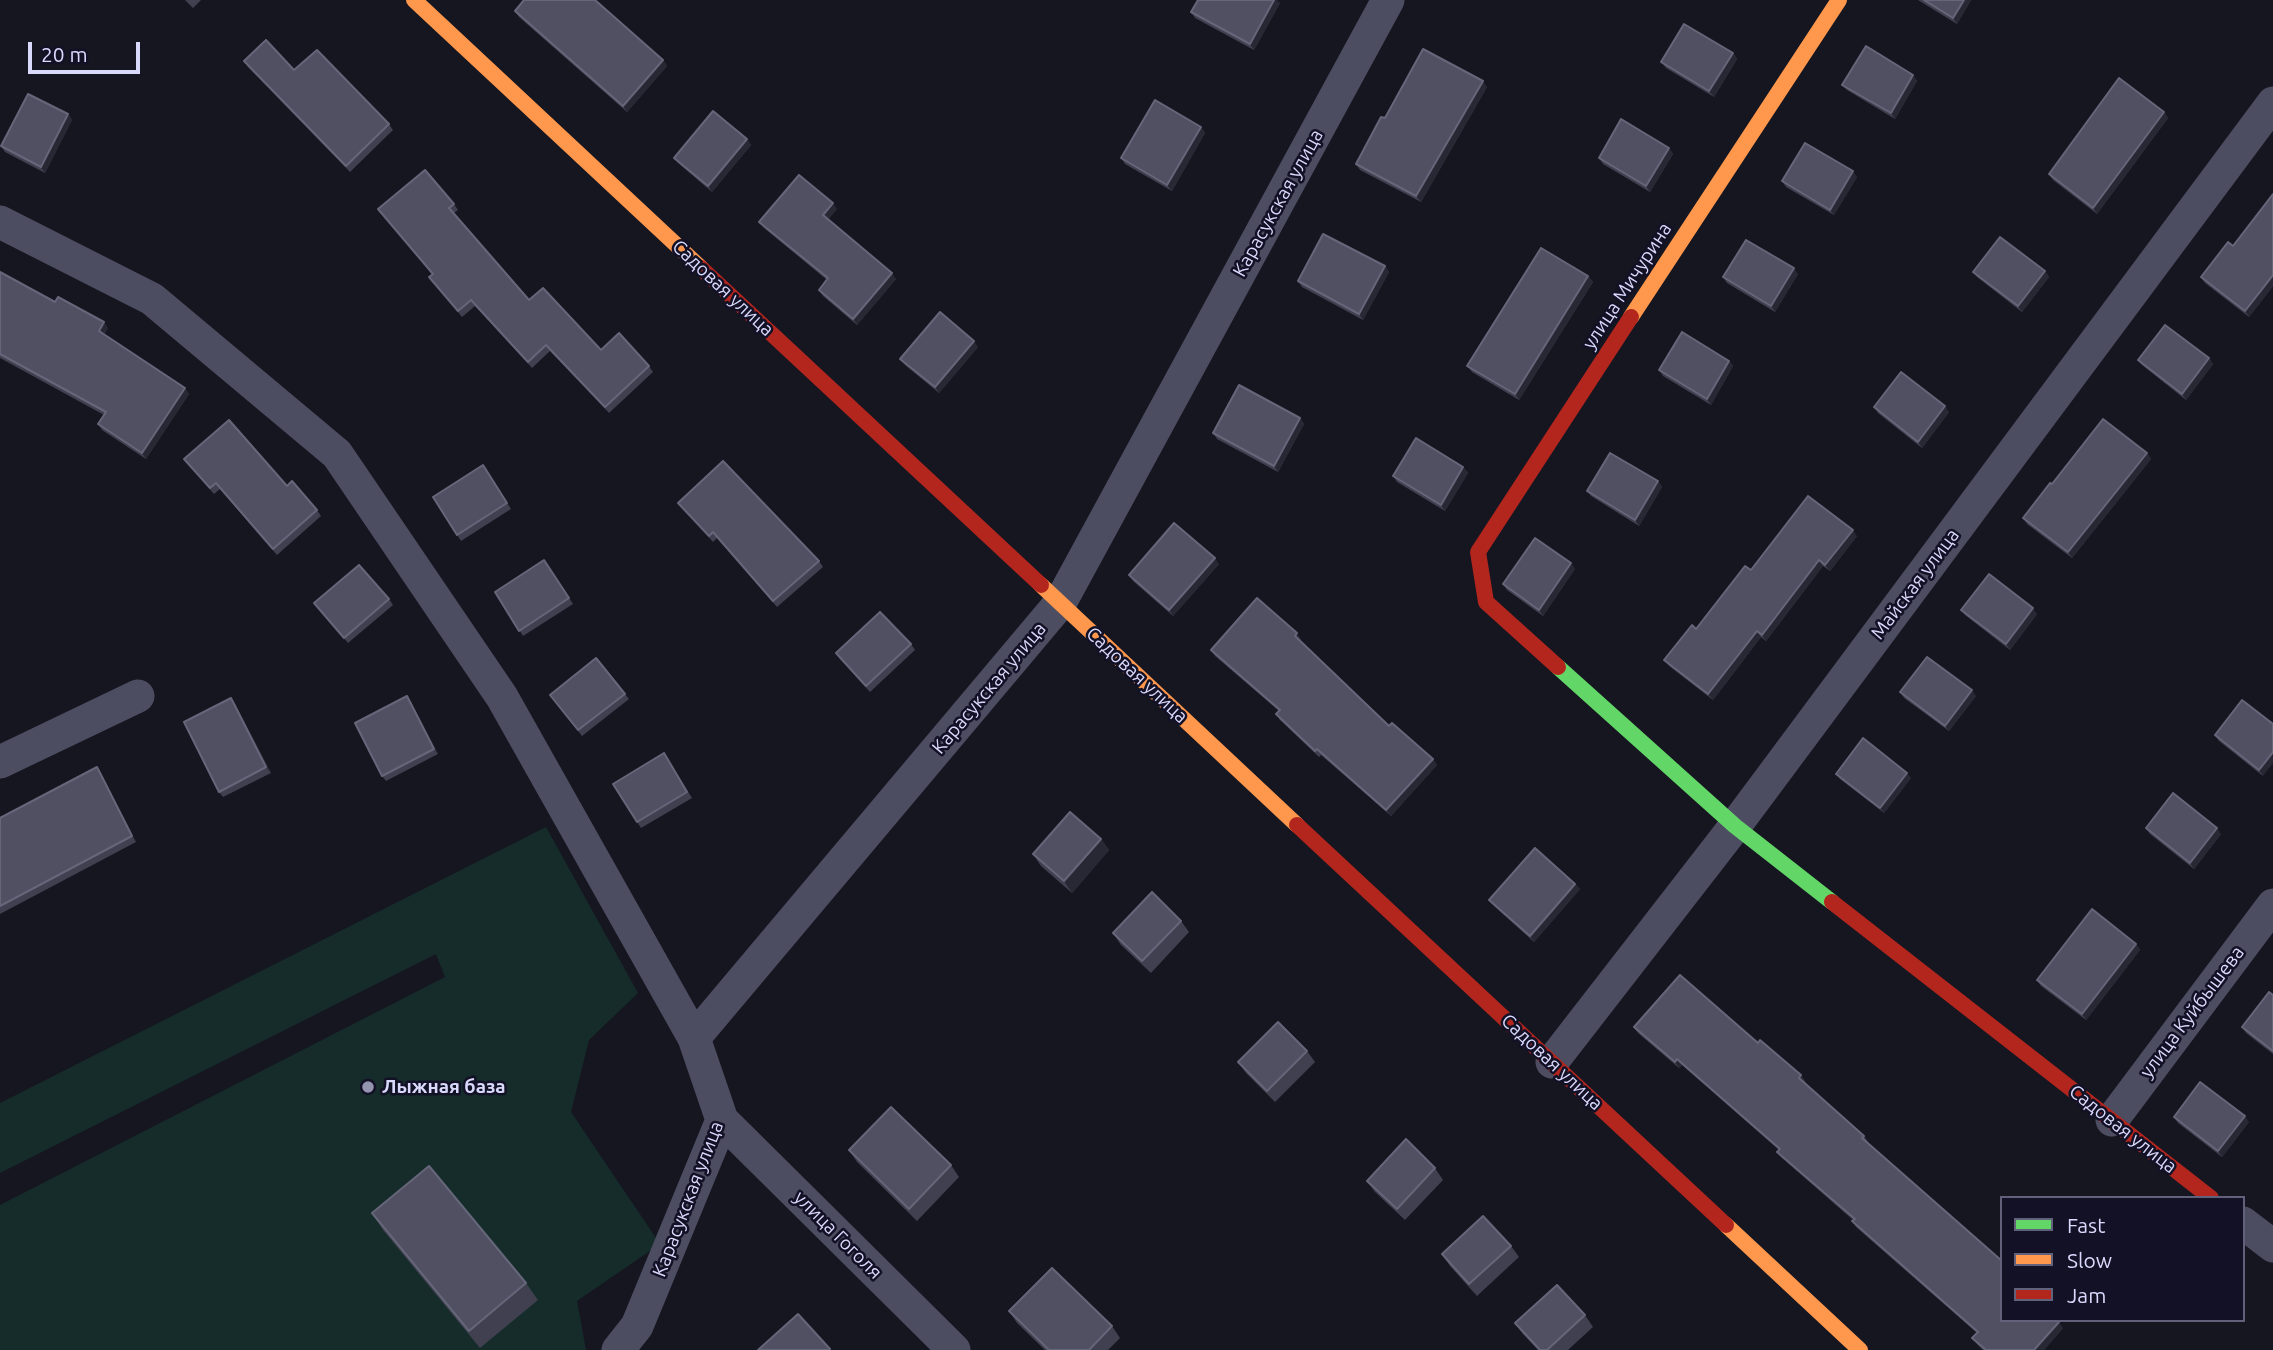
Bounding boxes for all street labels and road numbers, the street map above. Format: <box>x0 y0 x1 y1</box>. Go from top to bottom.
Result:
street label: Карасукская улица <box>1228 125 1328 281</box>
street label: улица Мичурина <box>1578 218 1676 354</box>
street label: Садовая улица <box>668 235 778 341</box>
street label: Майская улица <box>1866 524 1964 644</box>
street label: Карасукская улица <box>927 618 1051 758</box>
street label: Садовая улица <box>1082 622 1192 728</box>
street label: улица Куйбышева <box>2135 942 2249 1082</box>
street label: Садовая улица <box>1497 1009 1607 1115</box>
street label: Садовая улица <box>2065 1080 2181 1178</box>
street label: Карасукская улица <box>648 1118 728 1280</box>
street label: улица Гоголя <box>789 1186 887 1284</box>

